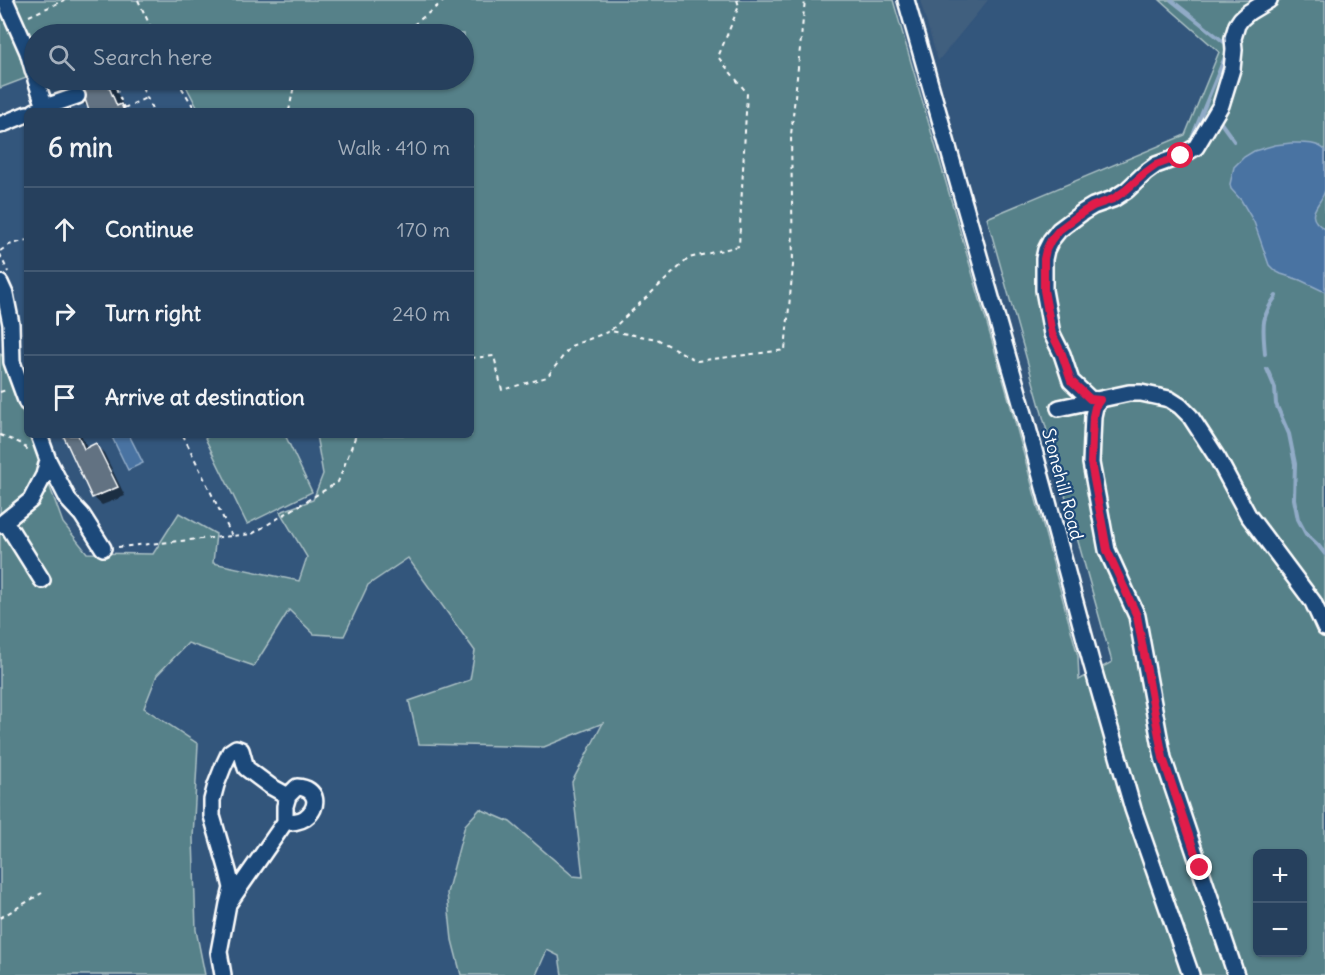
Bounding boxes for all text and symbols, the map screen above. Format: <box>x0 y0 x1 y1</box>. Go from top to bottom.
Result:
search box <box>24 24 474 90</box>
icon: search <box>45 41 78 74</box>
text: Search here <box>93 43 212 71</box>
text: 6 min <box>48 131 113 164</box>
text: Walk · 410 m <box>338 135 450 160</box>
route start <box>1167 142 1193 168</box>
icon: ahead <box>48 213 81 246</box>
text: Continue <box>105 215 194 243</box>
text: 170 m <box>397 217 450 242</box>
icon: right <box>48 297 81 330</box>
text: Turn right <box>105 299 201 327</box>
text: 240 m <box>392 301 450 326</box>
icon: arrive <box>48 381 81 414</box>
text: Arrive at destination <box>105 383 305 411</box>
street label: Stonehill Road <box>1037 425 1089 543</box>
map controls <box>1253 849 1307 957</box>
button: + <box>1253 849 1307 903</box>
route end <box>1186 854 1212 880</box>
button: − <box>1253 903 1307 957</box>

